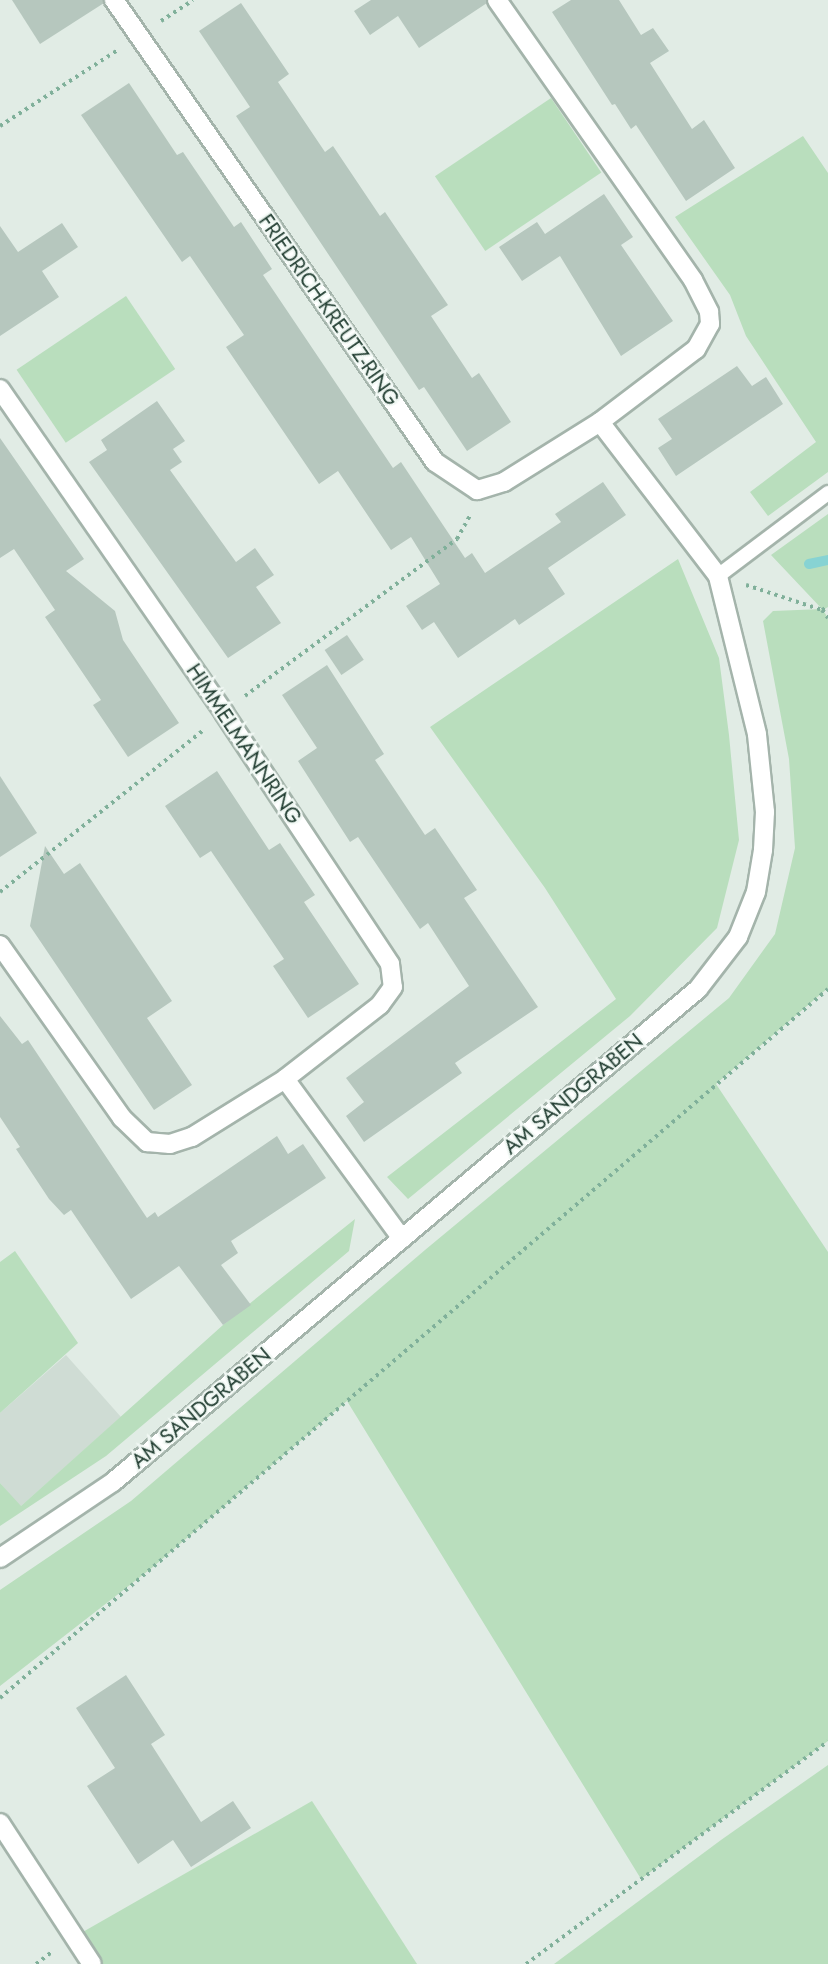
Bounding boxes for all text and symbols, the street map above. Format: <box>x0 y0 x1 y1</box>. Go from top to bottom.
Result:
street label: FRIEDRICH-KREUTZ-RING <box>253 209 405 411</box>
street label: HIMMELMANNRING <box>181 659 307 829</box>
street label: AM SANDGRABEN <box>498 1028 648 1160</box>
street label: AM SANDGRABEN <box>126 1342 276 1474</box>

